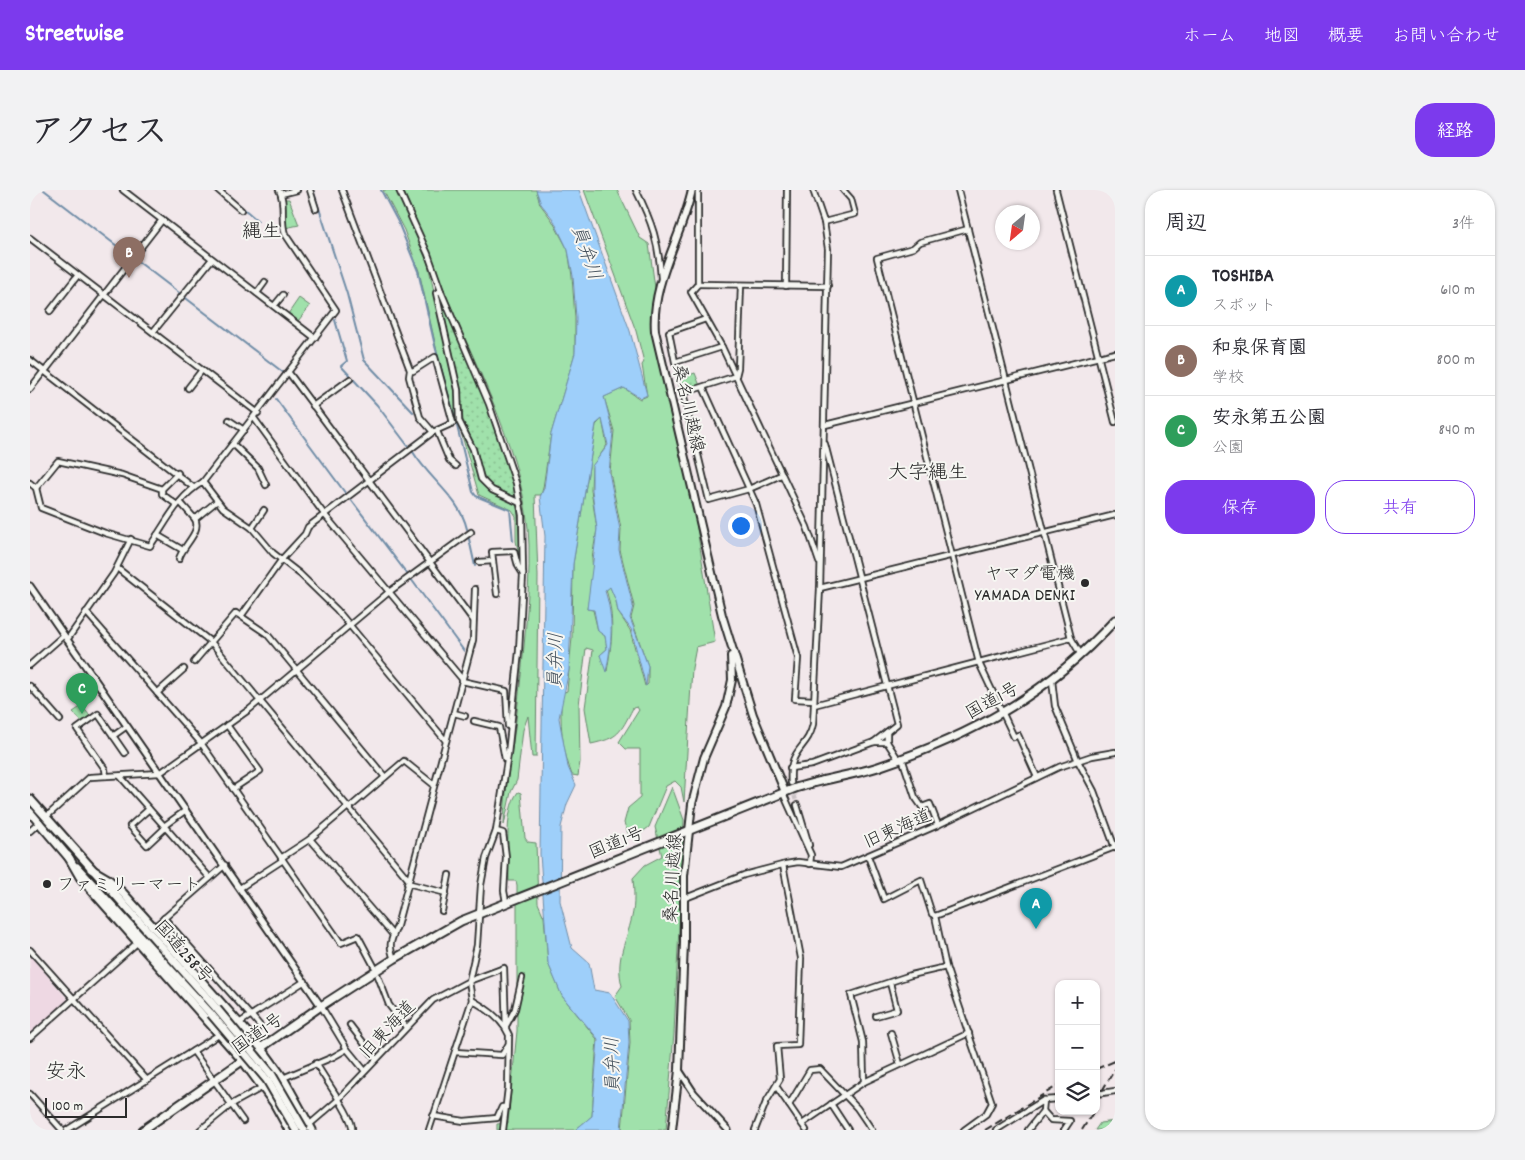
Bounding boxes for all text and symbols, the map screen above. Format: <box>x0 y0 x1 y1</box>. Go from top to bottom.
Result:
text: Streetwise <box>25 18 124 52</box>
text: ホーム <box>1183 25 1236 50</box>
text: 地図 <box>1264 25 1300 50</box>
text: 概要 <box>1328 25 1364 50</box>
text: お問い合わせ <box>1392 25 1500 50</box>
button: 経路 <box>1415 103 1495 157</box>
text: アクセス <box>30 110 168 160</box>
north arrow <box>995 205 1040 250</box>
text: 周辺 <box>1165 210 1207 240</box>
text: 3件 <box>1452 213 1475 236</box>
district label: 縄生 <box>242 219 282 247</box>
water label: 員弁川 <box>563 222 607 284</box>
pin: B <box>113 237 145 278</box>
text: TOSHIBA <box>1212 264 1274 291</box>
text: A <box>1177 279 1185 302</box>
text: 610 m <box>1440 279 1475 302</box>
text: スポット <box>1212 295 1276 318</box>
text: 和泉保育園 <box>1212 336 1307 363</box>
text: B <box>1177 349 1185 372</box>
text: 800 m <box>1436 349 1475 372</box>
street label: 桑名川越線 <box>664 362 709 455</box>
text: 学校 <box>1212 367 1244 390</box>
text: 安永第五公園 <box>1212 406 1326 433</box>
text: C <box>1177 419 1185 442</box>
text: 840 m <box>1439 419 1475 442</box>
text: 公園 <box>1212 437 1244 460</box>
district label: 大字縄生 <box>888 460 968 488</box>
button: 保存 <box>1165 480 1315 534</box>
button: 共有 <box>1325 480 1475 534</box>
your location <box>728 513 754 539</box>
place label: ヤマダ電機 YAMADA DENKI <box>975 563 1075 609</box>
marker: ヤマダ電機 YAMADA DENKI <box>1079 577 1091 589</box>
water label: 員弁川 <box>544 632 571 690</box>
pin: C <box>66 673 98 714</box>
street label: 国道1号 <box>962 677 1025 727</box>
street label: 旧東海道 <box>860 804 936 856</box>
street label: 国道1号 <box>585 822 648 867</box>
street label: 桑名川越線 <box>660 833 689 924</box>
place label: ファミリーマート <box>57 874 201 899</box>
marker: ファミリーマート <box>41 878 53 890</box>
pin: A <box>1020 888 1052 929</box>
street label: 国道258号 <box>147 916 217 990</box>
map controls <box>1055 980 1100 1115</box>
button: + <box>1055 980 1100 1025</box>
street label: 旧東海道 <box>355 996 423 1066</box>
street label: 国道1号 <box>228 1008 289 1062</box>
button: − <box>1055 1025 1100 1070</box>
water label: 員弁川 <box>600 1036 629 1094</box>
district label: 安永 <box>46 1059 86 1087</box>
button: layers <box>1055 1070 1100 1115</box>
scale bar <box>45 1095 128 1118</box>
text: 100 m <box>52 1097 83 1117</box>

